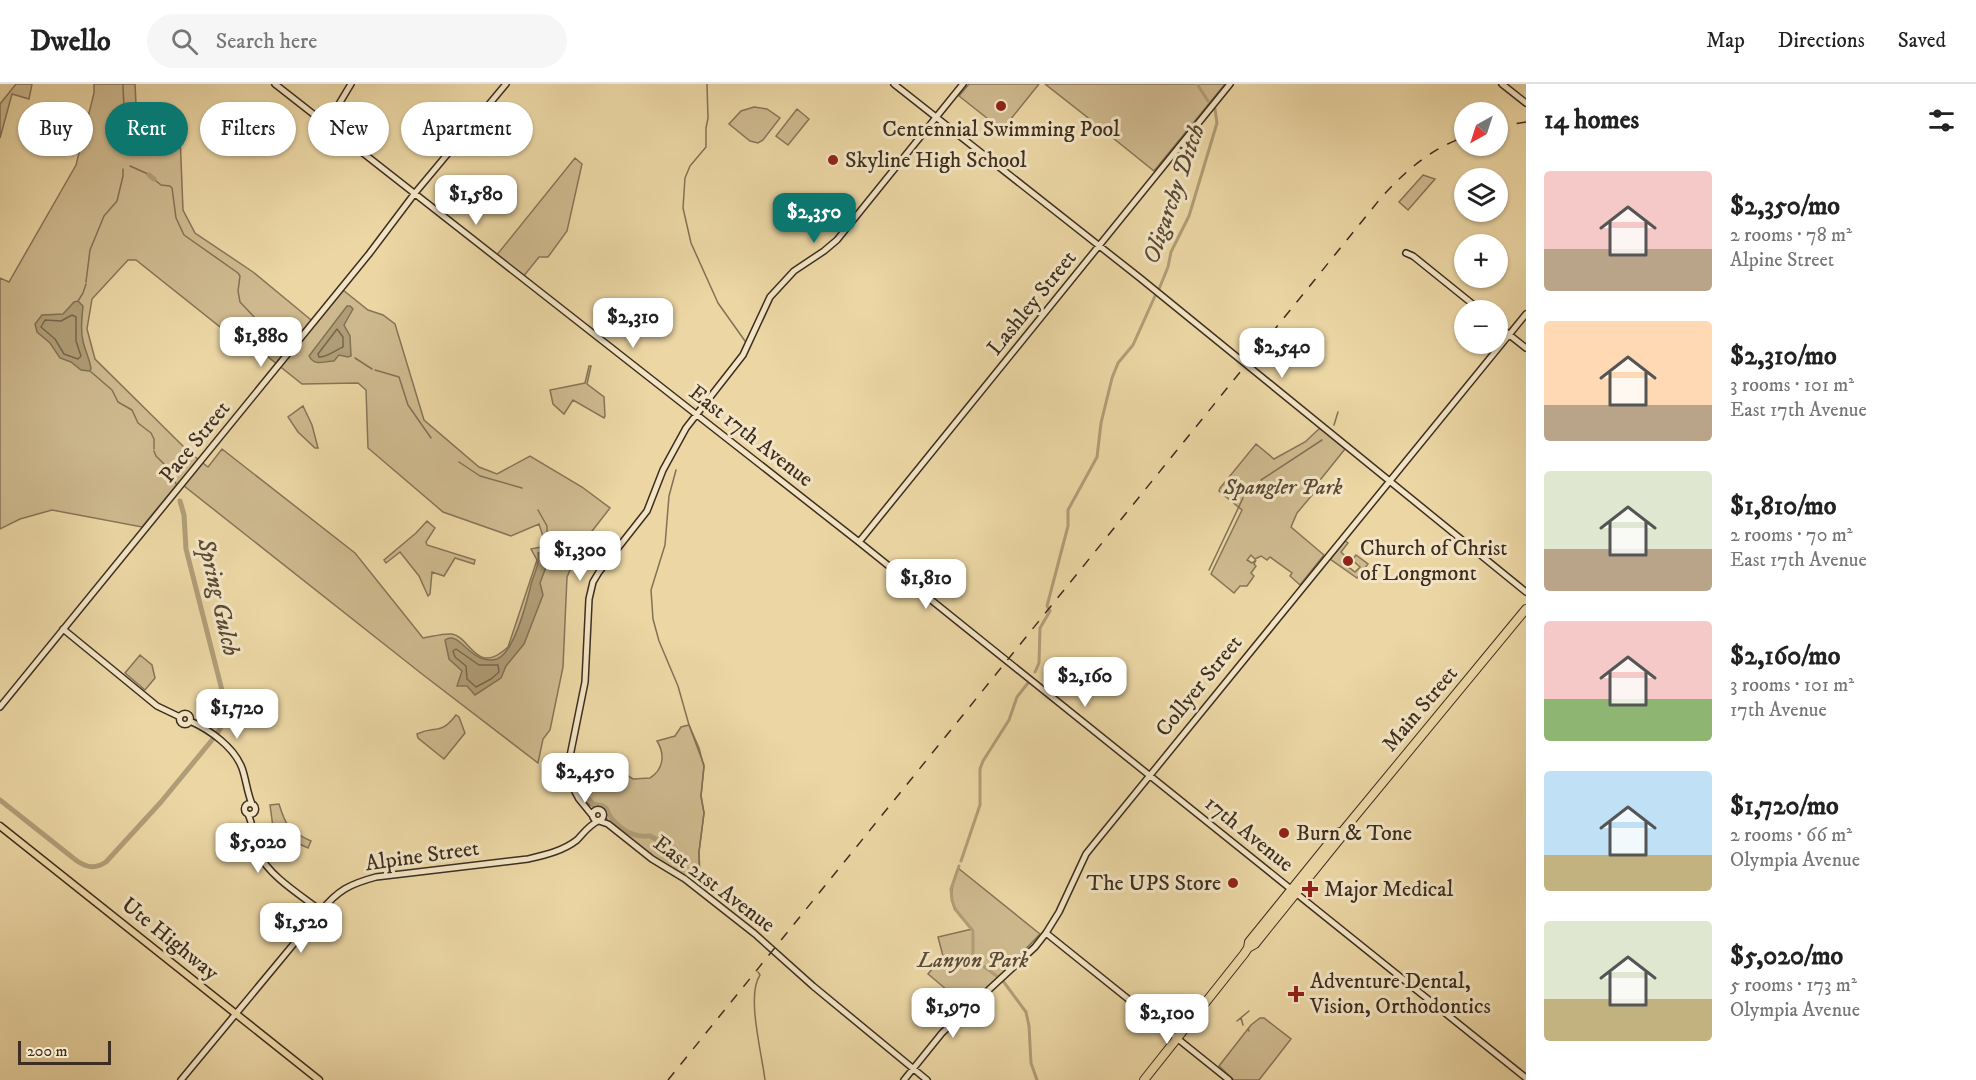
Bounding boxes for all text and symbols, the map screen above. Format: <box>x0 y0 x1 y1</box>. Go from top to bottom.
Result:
search box <box>147 14 567 68</box>
text: Dwello <box>30 24 111 59</box>
icon: search <box>168 25 201 58</box>
text: Search here <box>216 28 317 55</box>
text: Map <box>1706 28 1745 54</box>
text: Directions <box>1778 28 1865 54</box>
text: Saved <box>1898 28 1946 54</box>
marker: Centennial Swimming Pool <box>994 99 1008 113</box>
chip: Buy <box>18 102 93 156</box>
chip: Rent <box>105 102 188 156</box>
chip: Filters <box>200 102 296 156</box>
chip: New <box>308 102 389 156</box>
chip: Apartment <box>401 102 533 156</box>
north arrow <box>1454 102 1508 156</box>
map controls <box>1454 102 1508 354</box>
text: 14 homes <box>1544 104 1639 137</box>
icon: filters <box>1925 104 1958 137</box>
place label: Centennial Swimming Pool <box>882 116 1120 143</box>
water label: Oligarchy Ditch <box>1136 120 1212 268</box>
place label: Skyline High School <box>845 147 1027 174</box>
marker: Skyline High School <box>826 153 840 167</box>
button: layers <box>1454 168 1508 222</box>
pin: $1,580 <box>427 175 525 226</box>
text: $1,580 <box>449 182 503 207</box>
text: $2,350/mo <box>1730 190 1840 223</box>
pin: $2,350 <box>765 193 863 244</box>
icon: home <box>1592 195 1664 267</box>
text: $2,350 <box>787 200 841 225</box>
text: 2 rooms · 78 m² <box>1730 223 1852 248</box>
button: + <box>1454 234 1508 288</box>
street label: Lashley Street <box>982 245 1082 361</box>
text: Alpine Street <box>1730 248 1834 273</box>
pin: $2,310 <box>584 298 682 349</box>
button: − <box>1454 300 1508 354</box>
text: $2,310 <box>607 305 659 330</box>
pin: $1,880 <box>212 317 310 368</box>
text: $1,880 <box>234 324 288 349</box>
pin: $2,540 <box>1233 328 1331 379</box>
text: $2,540 <box>1253 335 1311 360</box>
text: $2,310/mo <box>1730 340 1837 373</box>
icon: home <box>1592 345 1664 417</box>
text: 3 rooms · 101 m² <box>1730 373 1854 398</box>
street label: East 17th Avenue <box>683 379 819 493</box>
street label: Pace Street <box>154 396 236 488</box>
text: East 17th Avenue <box>1730 398 1867 423</box>
park label: Spangler Park <box>1222 474 1343 501</box>
text: $1,810/mo <box>1730 490 1836 523</box>
icon: home <box>1592 495 1664 567</box>
text: 2 rooms · 70 m² <box>1730 523 1853 548</box>
pin: $1,300 <box>531 531 629 582</box>
water label: Spring Gulch <box>190 534 246 659</box>
place label: Church of Christ of Longmont <box>1360 535 1507 587</box>
text: $1,300 <box>554 538 606 563</box>
text: East 17th Avenue <box>1730 548 1867 573</box>
marker: Church of Christ of Longmont <box>1341 554 1355 568</box>
pin: $1,810 <box>877 559 975 610</box>
text: $1,810 <box>900 566 952 591</box>
street label: Collyer Street <box>1150 630 1248 742</box>
text: $2,160/mo <box>1730 640 1840 673</box>
icon: home <box>1592 645 1664 717</box>
pin: $2,160 <box>1036 657 1134 708</box>
street label: Main Street <box>1376 661 1464 757</box>
text: $2,160 <box>1058 664 1112 689</box>
text: 3 rooms · 101 m² <box>1730 673 1854 698</box>
pin: $1,720 <box>188 689 286 740</box>
text: $1,720 <box>210 696 264 721</box>
text: 17th Avenue <box>1730 698 1827 723</box>
pin: $2,450 <box>536 753 634 804</box>
text: $2,450 <box>556 760 614 785</box>
street label: 17th Avenue <box>1199 790 1299 878</box>
text: $1,720/mo <box>1730 790 1839 823</box>
icon: home <box>1592 795 1664 867</box>
place label: Burn & Tone <box>1296 820 1412 847</box>
pin: $5,020 <box>209 823 307 874</box>
text: 2 rooms · 66 m² <box>1730 823 1852 848</box>
marker: Burn & Tone <box>1277 826 1291 840</box>
street label: East 21st Avenue <box>648 829 780 939</box>
text: $5,020 <box>230 830 286 855</box>
street label: Alpine Street <box>363 835 481 877</box>
text: Olympia Avenue <box>1730 848 1860 873</box>
place label: The UPS Store <box>1086 870 1221 897</box>
marker: The UPS Store <box>1226 876 1240 890</box>
place label: Major Medical <box>1324 876 1454 903</box>
marker: Major Medical <box>1301 880 1319 898</box>
street label: Ute Highway <box>116 892 225 987</box>
pin: $1,520 <box>252 903 350 954</box>
text: $1,520 <box>274 910 328 935</box>
text: $5,020/mo <box>1730 940 1843 973</box>
icon: home <box>1592 945 1664 1017</box>
park label: Lanyon Park <box>915 947 1029 974</box>
place label: Adventure Dental, Vision, Orthodontics <box>1309 968 1491 1020</box>
text: 5 rooms · 173 m² <box>1730 973 1857 998</box>
marker: Adventure Dental, Vision, Orthodontics <box>1287 985 1305 1003</box>
pin: $1,970 <box>904 988 1002 1039</box>
pin: $2,100 <box>1118 994 1216 1045</box>
text: $1,970 <box>926 995 980 1020</box>
text: Olympia Avenue <box>1730 998 1860 1023</box>
text: $2,100 <box>1139 1001 1195 1026</box>
scale bar <box>18 1038 111 1066</box>
text: 200 m <box>27 1041 68 1061</box>

